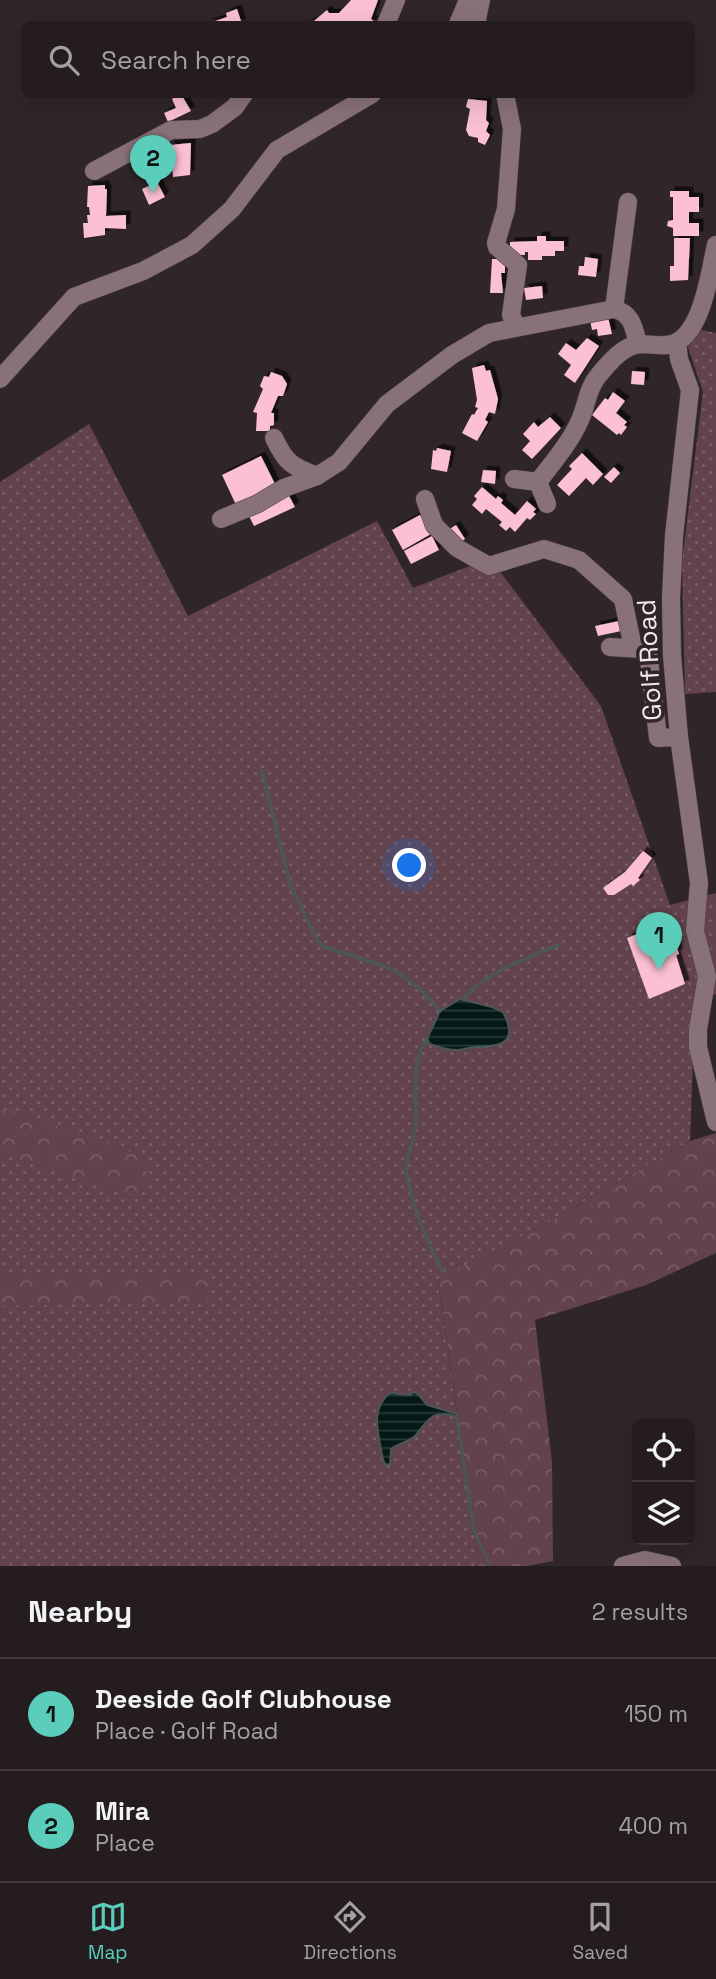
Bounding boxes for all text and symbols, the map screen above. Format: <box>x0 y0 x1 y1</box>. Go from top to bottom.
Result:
search box <box>21 21 695 98</box>
icon: search <box>45 41 83 79</box>
text: Search here <box>101 43 251 77</box>
pin: 2 <box>130 135 176 193</box>
street label: Golf Road <box>629 598 669 722</box>
your location <box>392 848 426 882</box>
pin: 1 <box>636 912 682 970</box>
map controls <box>632 1419 695 1545</box>
button: locate <box>632 1419 695 1482</box>
button: layers <box>632 1482 695 1545</box>
text: Nearby <box>28 1592 132 1631</box>
text: 2 results <box>592 1597 688 1627</box>
text: Deeside Golf Clubhouse <box>95 1682 392 1716</box>
text: 1 <box>46 1699 56 1729</box>
text: 150 m <box>624 1699 688 1729</box>
text: Place · Golf Road <box>95 1716 278 1746</box>
text: Mira <box>95 1794 150 1828</box>
text: 2 <box>44 1811 58 1841</box>
text: 400 m <box>618 1811 688 1841</box>
text: Place <box>95 1828 155 1858</box>
tab: Map <box>88 1898 128 1965</box>
tab: Directions <box>304 1898 397 1965</box>
tab: Saved <box>573 1898 628 1965</box>

